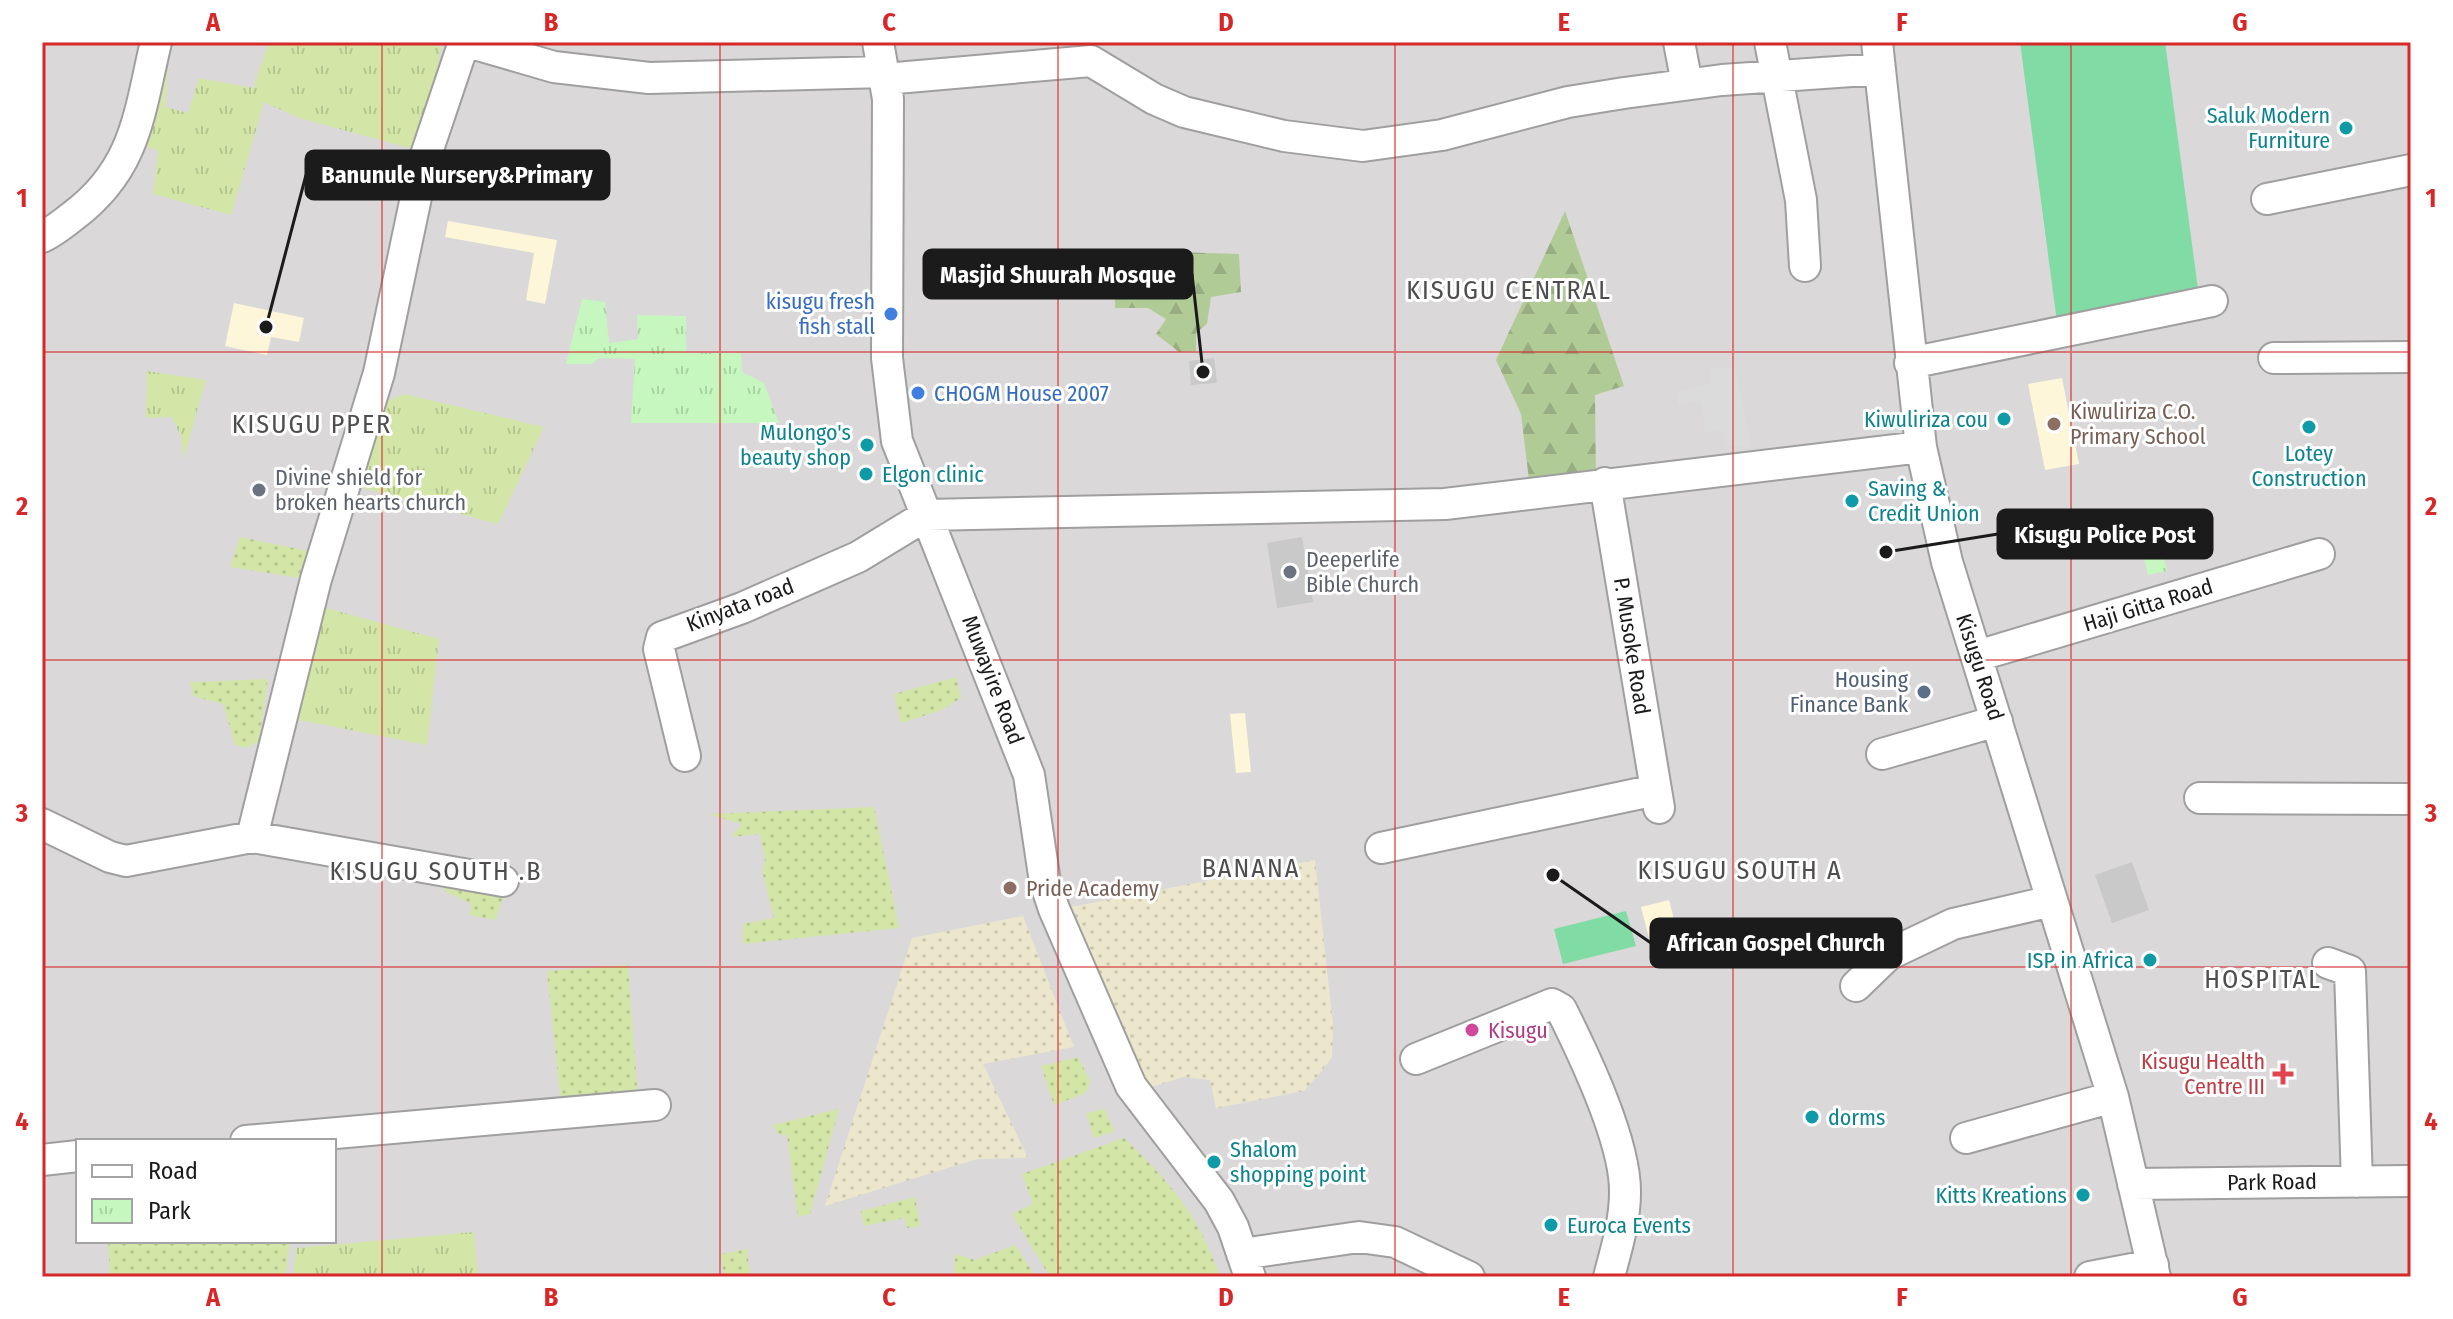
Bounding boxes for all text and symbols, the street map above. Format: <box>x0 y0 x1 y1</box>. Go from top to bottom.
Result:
text: A <box>205 7 221 38</box>
text: B <box>544 7 559 38</box>
text: C <box>882 7 896 38</box>
text: D <box>1218 7 1234 38</box>
text: E <box>1558 7 1570 38</box>
text: F <box>1896 7 1908 38</box>
text: G <box>2232 7 2248 38</box>
place label: Saluk Modern Furniture <box>2207 102 2330 154</box>
marker: Saluk Modern Furniture <box>2337 119 2355 137</box>
callout: Banunule Nursery&Primary <box>306 151 609 199</box>
text: Banunule Nursery&Primary <box>321 161 593 189</box>
text: 1 <box>17 183 28 214</box>
text: 1 <box>2426 183 2437 214</box>
callout: Masjid Shuurah Mosque <box>924 250 1192 298</box>
text: Masjid Shuurah Mosque <box>940 261 1176 289</box>
district label: KISUGU CENTRAL <box>1406 275 1612 306</box>
place label: kisugu fresh fish stall <box>766 288 875 340</box>
marker: kisugu fresh fish stall <box>882 305 900 323</box>
place label: CHOGM House 2007 <box>934 380 1109 407</box>
marker: CHOGM House 2007 <box>909 384 927 402</box>
place label: Kiwuliriza C.O. Primary School <box>2070 398 2206 450</box>
place label: Kiwuliriza cou <box>1864 406 1988 433</box>
district label: KISUGU PPER <box>232 409 392 440</box>
marker: Kiwuliriza cou <box>1995 410 2013 428</box>
marker: Kiwuliriza C.O. Primary School <box>2045 415 2063 433</box>
marker: Lotey Construction <box>2300 418 2318 436</box>
place label: Mulongo's beauty shop <box>740 419 851 471</box>
marker: Mulongo's beauty shop <box>858 436 876 454</box>
place label: Lotey Construction <box>2252 440 2367 492</box>
place label: Elgon clinic <box>882 461 984 488</box>
place label: Divine shield for broken hearts church <box>275 464 466 516</box>
marker: Elgon clinic <box>857 465 875 483</box>
place label: Saving & Credit Union <box>1868 475 1980 527</box>
marker: Divine shield for broken hearts church <box>250 481 268 499</box>
text: 2 <box>15 491 28 522</box>
text: 2 <box>2424 491 2437 522</box>
marker: Saving & Credit Union <box>1843 492 1861 510</box>
callout: Kisugu Police Post <box>1998 510 2212 558</box>
text: Kisugu Police Post <box>2014 521 2196 549</box>
place label: Deeperlife Bible Church <box>1306 546 1419 598</box>
marker: Deeperlife Bible Church <box>1281 563 1299 581</box>
street label: Kinyata road <box>682 572 798 638</box>
street label: Haji Gitta Road <box>2080 572 2216 638</box>
street label: P. Musoke Road <box>1608 575 1656 717</box>
street label: Kisugu Road <box>1950 610 2010 724</box>
street label: Muwayire Road <box>956 612 1030 748</box>
place label: Housing Finance Bank <box>1790 666 1909 718</box>
marker: Housing Finance Bank <box>1915 683 1933 701</box>
text: 3 <box>15 798 28 829</box>
text: 3 <box>2424 798 2437 829</box>
district label: BANANA <box>1202 853 1300 884</box>
district label: KISUGU SOUTH A <box>1637 855 1843 886</box>
district label: KISUGU SOUTH .B <box>329 856 543 887</box>
place label: Pride Academy <box>1026 875 1159 902</box>
marker: Pride Academy <box>1001 879 1019 897</box>
callout: African Gospel Church <box>1651 919 1901 967</box>
text: African Gospel Church <box>1666 929 1885 957</box>
place label: ISP in Africa <box>2027 947 2134 974</box>
marker: ISP in Africa <box>2141 951 2159 969</box>
district label: HOSPITAL <box>2204 964 2322 995</box>
place label: Kisugu <box>1488 1017 1548 1044</box>
marker: Kisugu <box>1463 1021 1481 1039</box>
place label: Kisugu Health Centre III <box>2141 1048 2265 1100</box>
marker: Kisugu Health Centre III <box>2272 1063 2294 1085</box>
place label: dorms <box>1828 1104 1885 1131</box>
text: 4 <box>15 1106 29 1137</box>
text: 4 <box>2424 1106 2438 1137</box>
marker: dorms <box>1803 1108 1821 1126</box>
place label: Shalom shopping point <box>1230 1136 1367 1188</box>
legend <box>76 1139 336 1243</box>
marker: Shalom shopping point <box>1205 1153 1223 1171</box>
text: Road <box>148 1157 198 1185</box>
street label: Park Road <box>2227 1168 2317 1196</box>
place label: Kitts Kreations <box>1935 1182 2067 1209</box>
marker: Kitts Kreations <box>2074 1186 2092 1204</box>
text: Park <box>148 1197 191 1225</box>
place label: Euroca Events <box>1567 1212 1691 1239</box>
marker: Euroca Events <box>1542 1216 1560 1234</box>
text: A <box>205 1282 221 1313</box>
text: B <box>544 1282 559 1313</box>
text: C <box>882 1282 896 1313</box>
text: D <box>1218 1282 1234 1313</box>
text: E <box>1558 1282 1570 1313</box>
text: F <box>1896 1282 1908 1313</box>
text: G <box>2232 1282 2248 1313</box>

